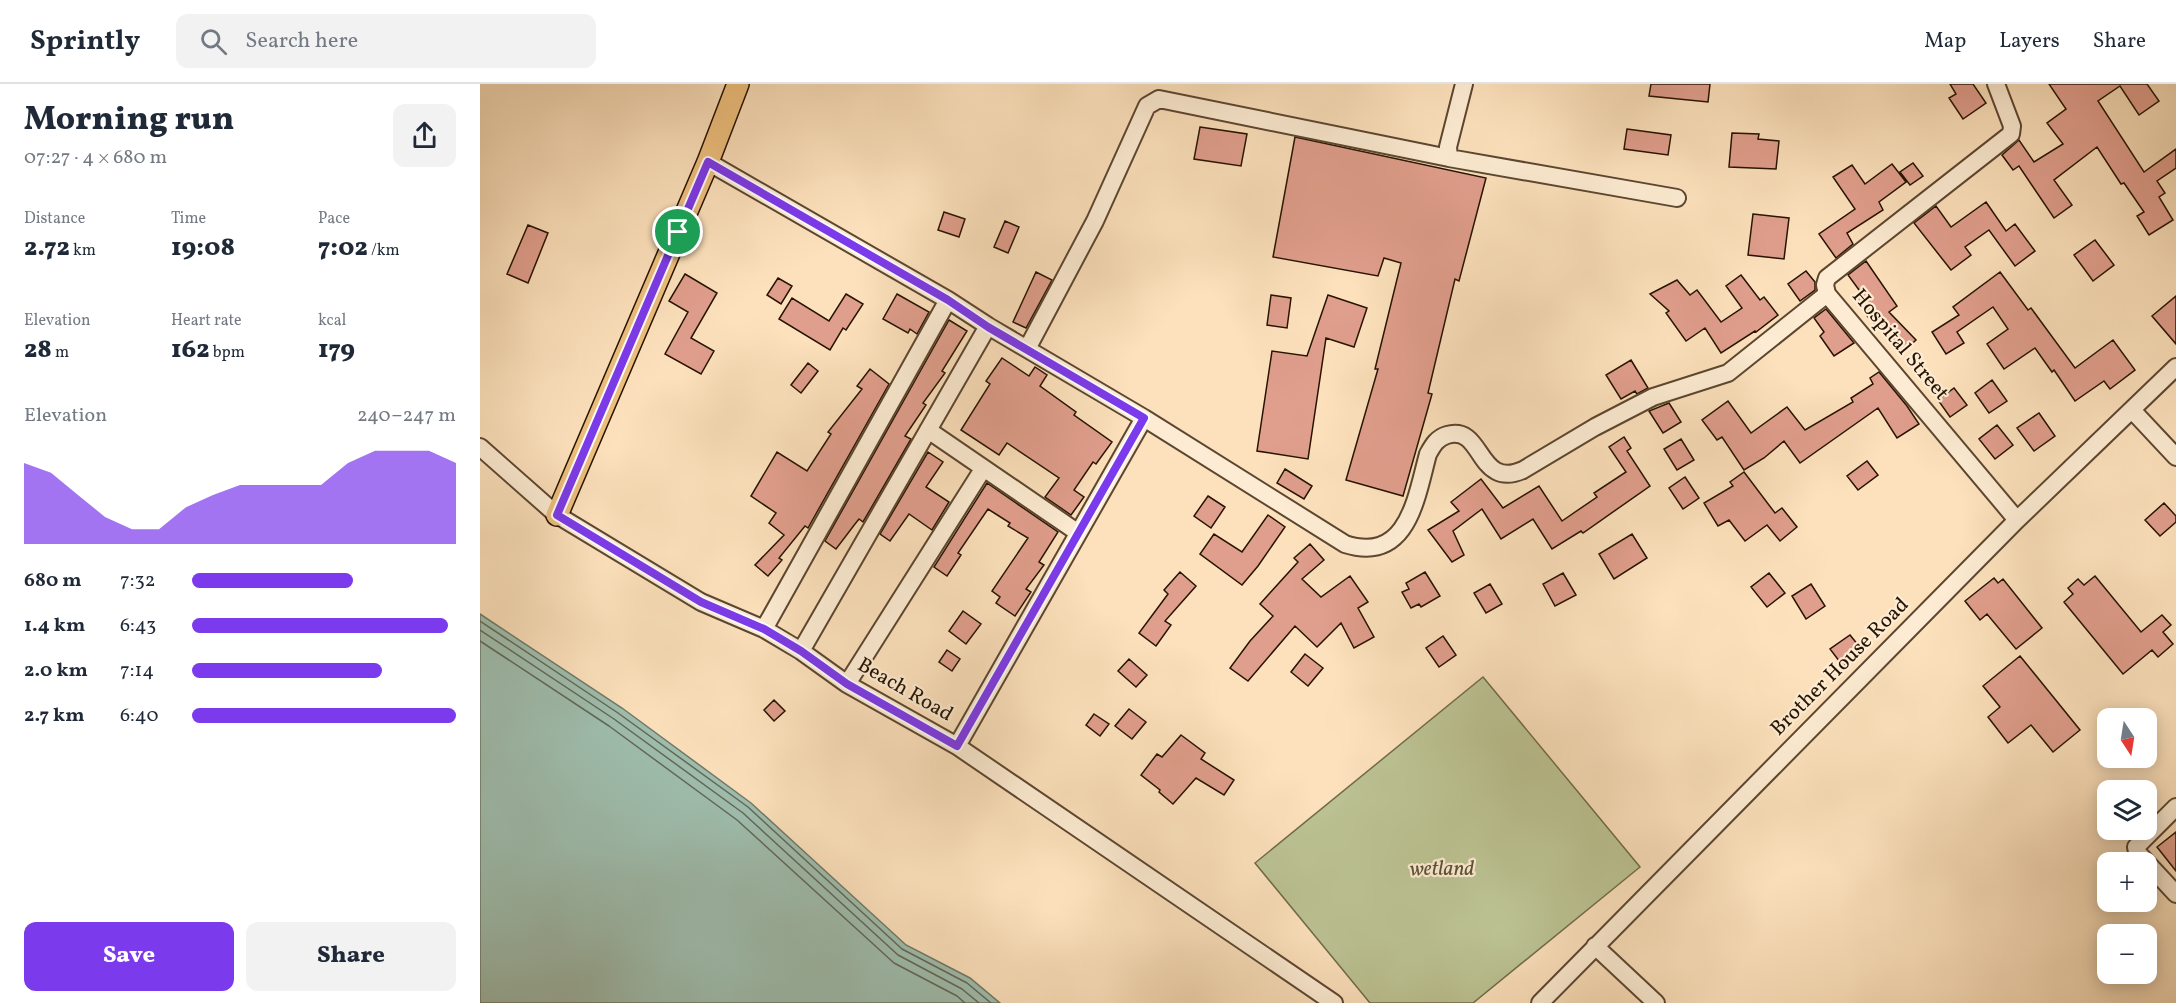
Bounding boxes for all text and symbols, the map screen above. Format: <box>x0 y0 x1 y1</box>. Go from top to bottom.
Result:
search box <box>176 14 596 68</box>
text: Sprintly <box>30 22 140 61</box>
icon: search <box>197 25 230 58</box>
text: Search here <box>245 26 358 57</box>
text: Map <box>1924 27 1966 56</box>
text: Layers <box>1999 27 2060 56</box>
text: Share <box>2093 27 2146 56</box>
text: Morning run <box>24 98 234 144</box>
button: share <box>393 104 456 167</box>
text: 07:27 · 4 × 680 m <box>24 144 167 172</box>
pin <box>652 206 703 257</box>
text: Distance <box>24 208 85 230</box>
text: Time <box>171 208 206 230</box>
text: Pace <box>318 208 350 230</box>
icon: arrive <box>661 215 694 248</box>
text: 2.72 <box>24 230 70 266</box>
text: 19:08 <box>171 230 235 266</box>
text: 7:02 <box>318 230 368 266</box>
text: km <box>70 240 96 262</box>
text: /km <box>368 240 400 262</box>
street label: Hospital Street <box>1845 283 1955 407</box>
text: Elevation <box>24 310 91 332</box>
text: Heart rate <box>171 310 242 332</box>
text: kcal <box>318 310 346 332</box>
text: 28 <box>24 332 52 368</box>
text: 162 <box>171 332 210 368</box>
text: 179 <box>318 332 355 368</box>
text: m <box>52 342 69 364</box>
text: bpm <box>210 342 245 364</box>
text: Elevation <box>24 402 107 430</box>
text: 240–247 m <box>357 402 456 430</box>
text: 680 m <box>24 567 82 595</box>
text: 7:32 <box>120 567 155 595</box>
street label: Brother House Road <box>1764 591 1916 743</box>
text: 1.4 km <box>24 612 85 640</box>
text: 6:43 <box>120 612 156 640</box>
street label: Beach Road <box>852 651 958 729</box>
text: 2.0 km <box>24 657 88 685</box>
text: 7:14 <box>120 657 154 685</box>
text: 2.7 km <box>24 702 85 730</box>
text: 6:40 <box>120 702 158 730</box>
north arrow <box>2097 708 2157 768</box>
map controls <box>2097 708 2157 984</box>
button: layers <box>2097 780 2157 840</box>
button: + <box>2097 852 2157 912</box>
park label: wetland <box>1410 855 1474 884</box>
button: Save <box>24 922 234 991</box>
button: Share <box>246 922 456 991</box>
button: − <box>2097 924 2157 984</box>

